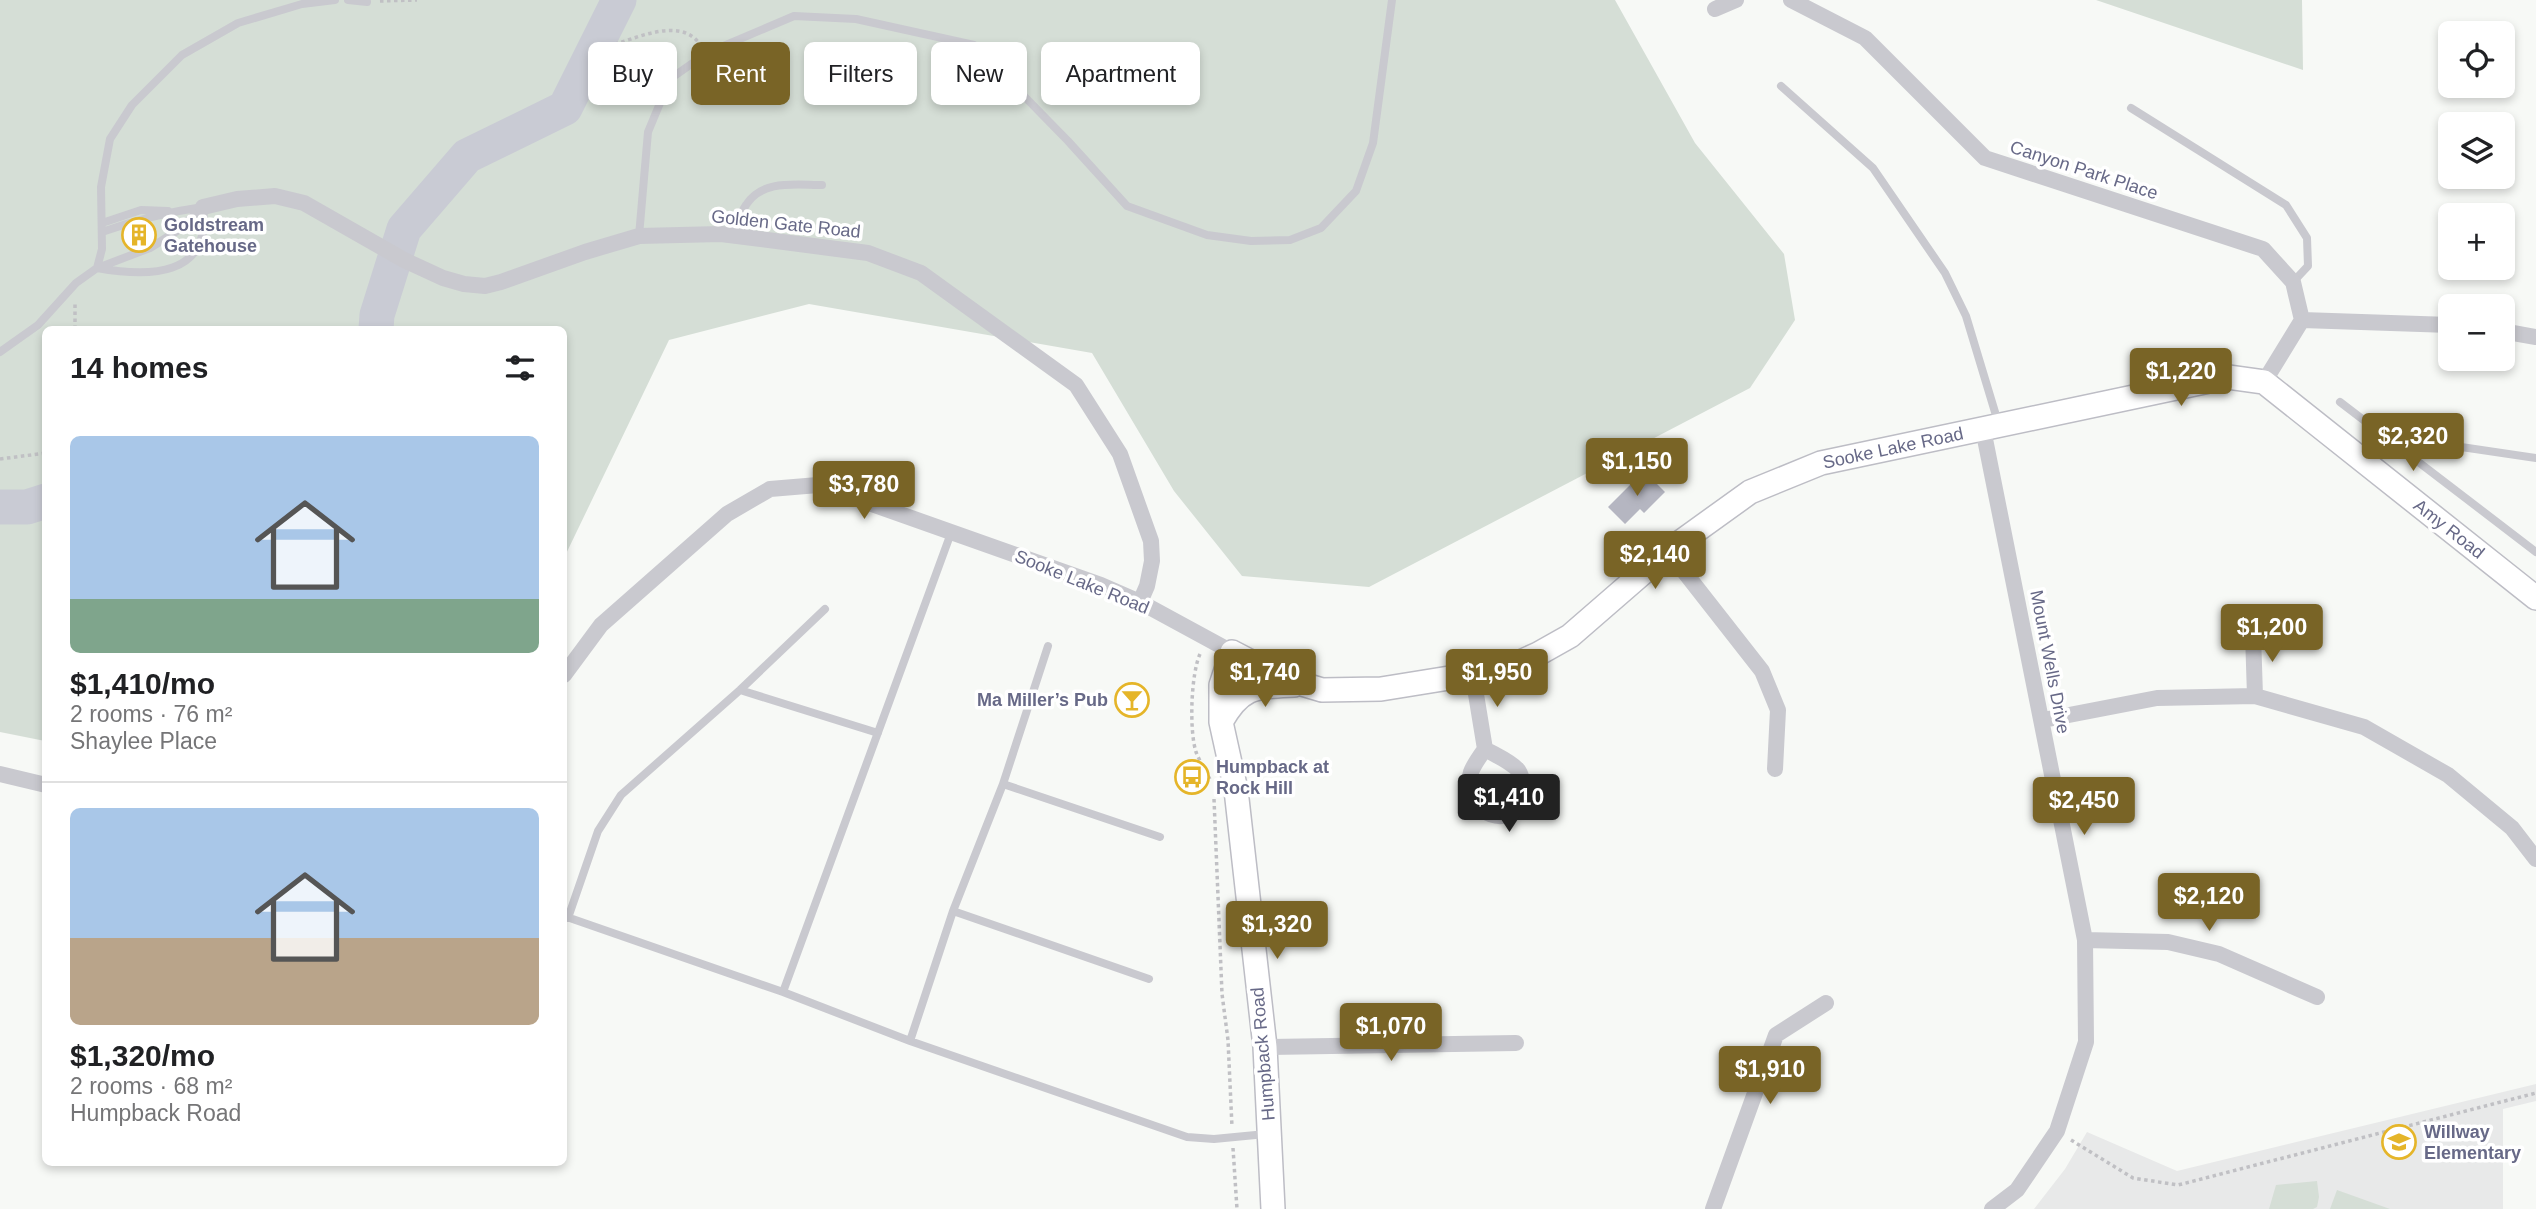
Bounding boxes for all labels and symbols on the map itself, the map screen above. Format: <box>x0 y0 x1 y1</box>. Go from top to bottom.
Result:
street label: Canyon Park Place <box>2008 137 2160 203</box>
street label: Golden Gate Road <box>710 206 862 242</box>
place label: Goldstream Gatehouse <box>164 215 264 256</box>
building icon: Goldstream Gatehouse <box>120 216 158 254</box>
pin: $1,220 <box>2124 348 2238 408</box>
pin: $2,320 <box>2356 414 2470 473</box>
street label: Sooke Lake Road <box>1821 423 1965 473</box>
pin: $1,150 <box>1580 438 1694 498</box>
pin: $3,780 <box>807 462 921 521</box>
street label: Amy Road <box>2410 495 2488 563</box>
pin: $2,140 <box>1598 532 1712 591</box>
street label: Sooke Lake Road <box>1012 546 1152 618</box>
street label: Mount Wells Drive <box>2026 589 2074 735</box>
pin: $1,200 <box>2215 604 2329 664</box>
pin: $1,740 <box>1208 650 1322 709</box>
pin: $1,950 <box>1440 650 1554 709</box>
bar icon: Ma Miller’s Pub <box>1113 681 1151 719</box>
place label: Ma Miller’s Pub <box>977 690 1108 710</box>
place label: Humpback at Rock Hill <box>1216 757 1329 798</box>
bus stop icon: Humpback at Rock Hill <box>1173 758 1211 796</box>
pin: $1,410 <box>1452 774 1566 834</box>
pin: $2,450 <box>2027 778 2141 837</box>
pin: $2,120 <box>2152 874 2266 933</box>
pin: $1,320 <box>1220 902 1334 961</box>
street label: Humpback Road <box>1247 986 1279 1122</box>
pin: $1,070 <box>1334 1004 1448 1063</box>
pin: $1,910 <box>1713 1046 1827 1106</box>
place label: Willway Elementary <box>2424 1122 2521 1163</box>
school or university icon: Willway Elementary <box>2380 1123 2418 1161</box>

